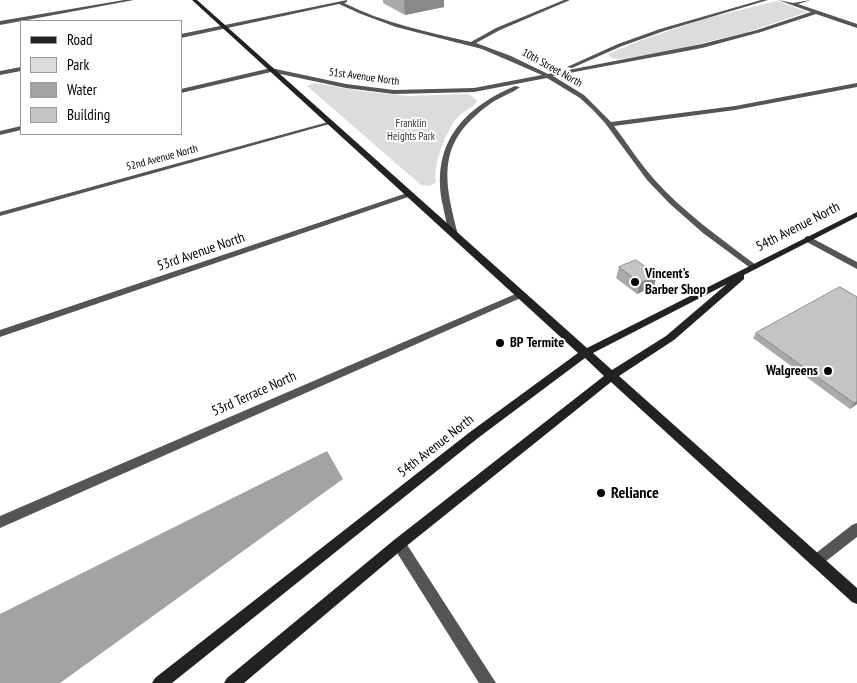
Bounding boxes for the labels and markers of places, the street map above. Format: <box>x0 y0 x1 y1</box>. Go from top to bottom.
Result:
place label: Vincent's Barber Shop <box>645 266 706 298</box>
marker: Vincent's Barber Shop <box>629 276 641 288</box>
place label: BP Termite <box>510 335 564 351</box>
marker: BP Termite <box>494 337 506 349</box>
place label: Walgreens <box>766 363 818 379</box>
marker: Walgreens <box>822 365 834 377</box>
place label: Reliance <box>611 483 659 503</box>
marker: Reliance <box>595 487 607 499</box>

